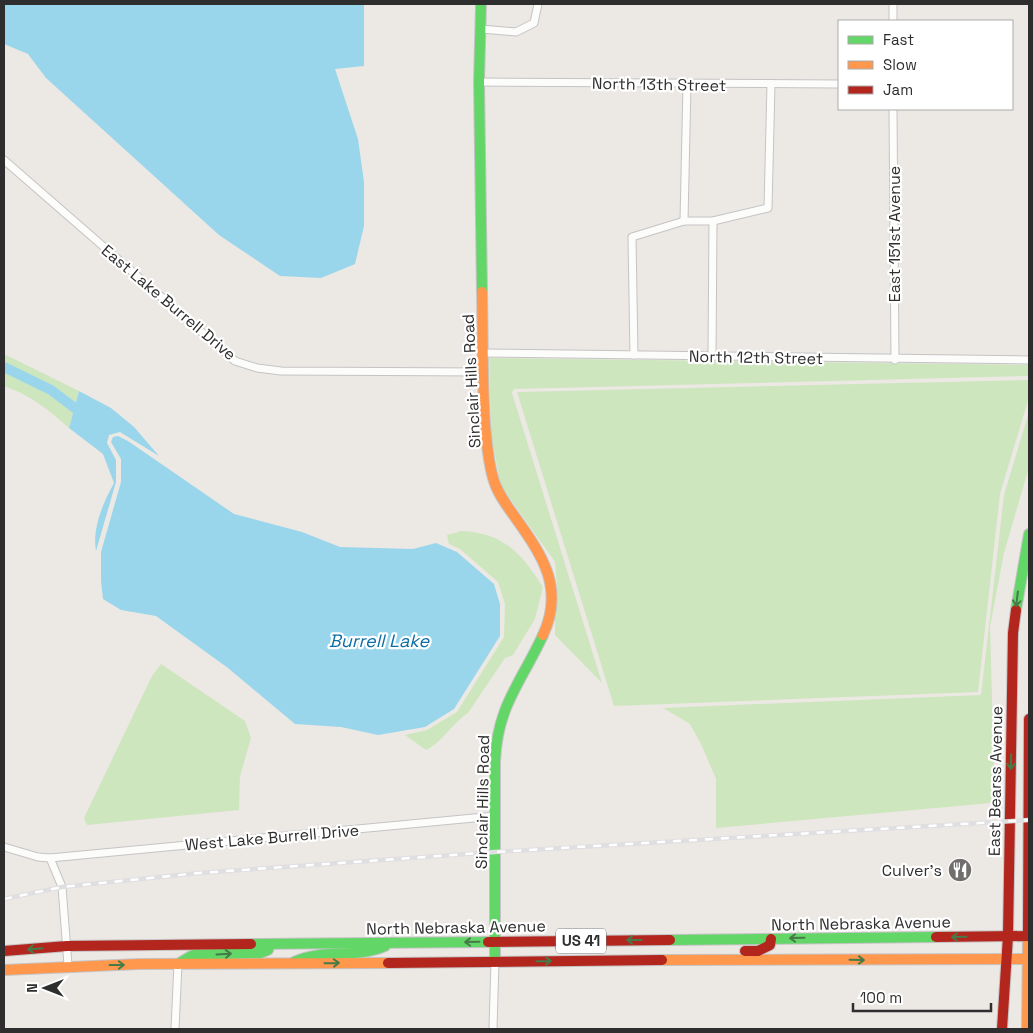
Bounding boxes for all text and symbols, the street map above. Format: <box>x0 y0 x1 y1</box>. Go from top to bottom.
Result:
legend <box>838 20 1013 110</box>
text: Fast <box>883 30 914 49</box>
text: Slow <box>883 55 917 74</box>
street label: North 13th Street <box>592 73 726 96</box>
text: Jam <box>883 80 913 99</box>
street label: East 151st Avenue <box>884 166 905 302</box>
street label: East Lake Burrell Drive <box>97 240 240 365</box>
street label: Sinclair Hills Road <box>457 313 486 449</box>
street label: North 12th Street <box>689 346 823 369</box>
one-way arrow <box>1012 591 1022 607</box>
water label: Burrell Lake <box>329 629 430 652</box>
street label: East Bearss Avenue <box>984 706 1007 856</box>
street label: Sinclair Hills Road <box>471 735 494 869</box>
one-way arrow <box>1006 753 1015 769</box>
street label: West Lake Burrell Drive <box>184 819 360 856</box>
restaurant icon: Culver's <box>947 857 973 883</box>
place label: Culver's <box>882 860 942 881</box>
street label: North Nebraska Avenue <box>771 911 951 936</box>
street label: North Nebraska Avenue <box>366 915 546 940</box>
road number: US 41 <box>556 928 606 954</box>
one-way arrow <box>951 932 968 942</box>
one-way arrow <box>789 934 805 943</box>
one-way arrow <box>626 935 642 945</box>
one-way arrow <box>464 937 480 947</box>
one-way arrow <box>28 944 44 953</box>
one-way arrow <box>216 950 232 959</box>
one-way arrow <box>848 955 865 965</box>
one-way arrow <box>536 956 552 966</box>
one-way arrow <box>323 958 339 968</box>
one-way arrow <box>108 960 124 970</box>
north arrow <box>20 963 70 1013</box>
scale bar <box>853 980 990 1012</box>
text: N <box>23 983 41 993</box>
text: 100 m <box>860 988 902 1007</box>

